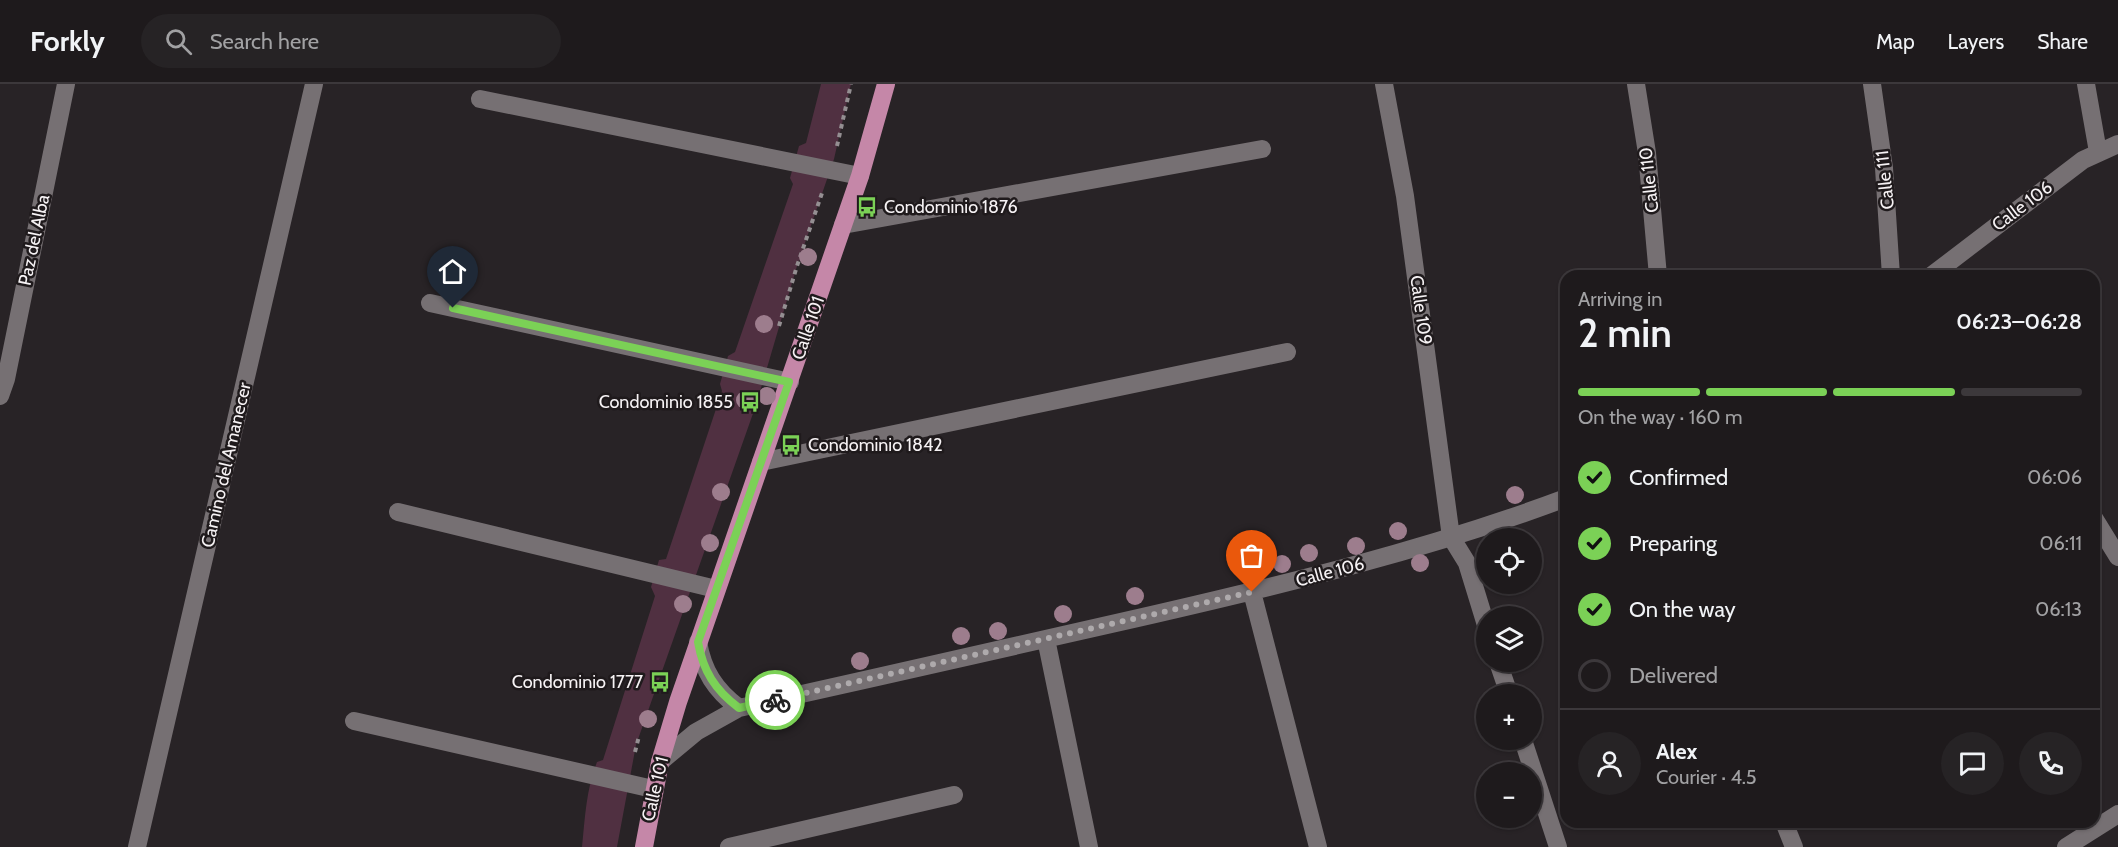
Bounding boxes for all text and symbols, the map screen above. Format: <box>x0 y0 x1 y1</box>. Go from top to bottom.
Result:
search box <box>141 14 561 68</box>
text: Forkly <box>30 24 105 58</box>
icon: search <box>162 25 195 58</box>
text: Search here <box>210 28 319 55</box>
text: Map <box>1876 29 1915 54</box>
text: Layers <box>1948 29 2004 54</box>
text: Share <box>2037 29 2088 54</box>
street label: Calle 110 <box>1635 146 1663 214</box>
street label: Calle 111 <box>1871 150 1899 210</box>
street label: Calle 106 <box>1987 176 2057 236</box>
street label: Paz del Alba <box>14 192 54 288</box>
bus stop icon: Condominio 1876 <box>855 195 879 219</box>
place label: Condominio 1876 <box>884 196 1018 218</box>
pin <box>427 246 478 308</box>
icon: home <box>436 255 469 288</box>
street label: Calle 109 <box>1405 274 1437 346</box>
text: Arriving in <box>1578 287 1662 311</box>
street label: Calle 101 <box>787 293 829 363</box>
text: 06:23–06:28 <box>1956 308 2082 335</box>
text: 2 min <box>1578 309 1672 357</box>
street label: Camino del Amanecer <box>196 380 256 550</box>
bus stop icon: Condominio 1855 <box>738 390 762 414</box>
place label: Condominio 1855 <box>599 391 733 413</box>
text: On the way · 160 m <box>1578 405 1743 429</box>
bus stop icon: Condominio 1842 <box>779 433 803 457</box>
place label: Condominio 1842 <box>808 434 943 456</box>
icon: check <box>1578 461 1611 494</box>
text: Confirmed <box>1629 464 1728 491</box>
text: 06:06 <box>2027 465 2082 489</box>
icon: check <box>1578 527 1611 560</box>
map controls <box>1476 528 1542 828</box>
button: locate <box>1476 528 1542 594</box>
pin <box>1226 530 1277 592</box>
text: Preparing <box>1629 530 1717 557</box>
text: 06:11 <box>2039 531 2082 555</box>
icon: bag <box>1235 539 1268 572</box>
street label: Calle 106 <box>1293 552 1367 592</box>
icon: check <box>1578 593 1611 626</box>
text: On the way <box>1629 596 1736 623</box>
text: 06:13 <box>2035 597 2082 621</box>
button: layers <box>1476 606 1542 672</box>
text: Delivered <box>1629 662 1718 689</box>
bus stop icon: Condominio 1777 <box>648 670 672 694</box>
courier <box>745 670 805 730</box>
place label: Condominio 1777 <box>512 671 643 693</box>
icon: bike <box>759 684 792 717</box>
button: + <box>1476 684 1542 750</box>
button: person <box>1578 732 1641 795</box>
button: chat <box>1941 732 2004 795</box>
button: phone <box>2019 732 2082 795</box>
text: Alex <box>1656 738 1697 765</box>
street label: Calle 101 <box>637 755 673 823</box>
button: − <box>1476 762 1542 828</box>
text: Courier · 4.5 <box>1656 765 1757 789</box>

